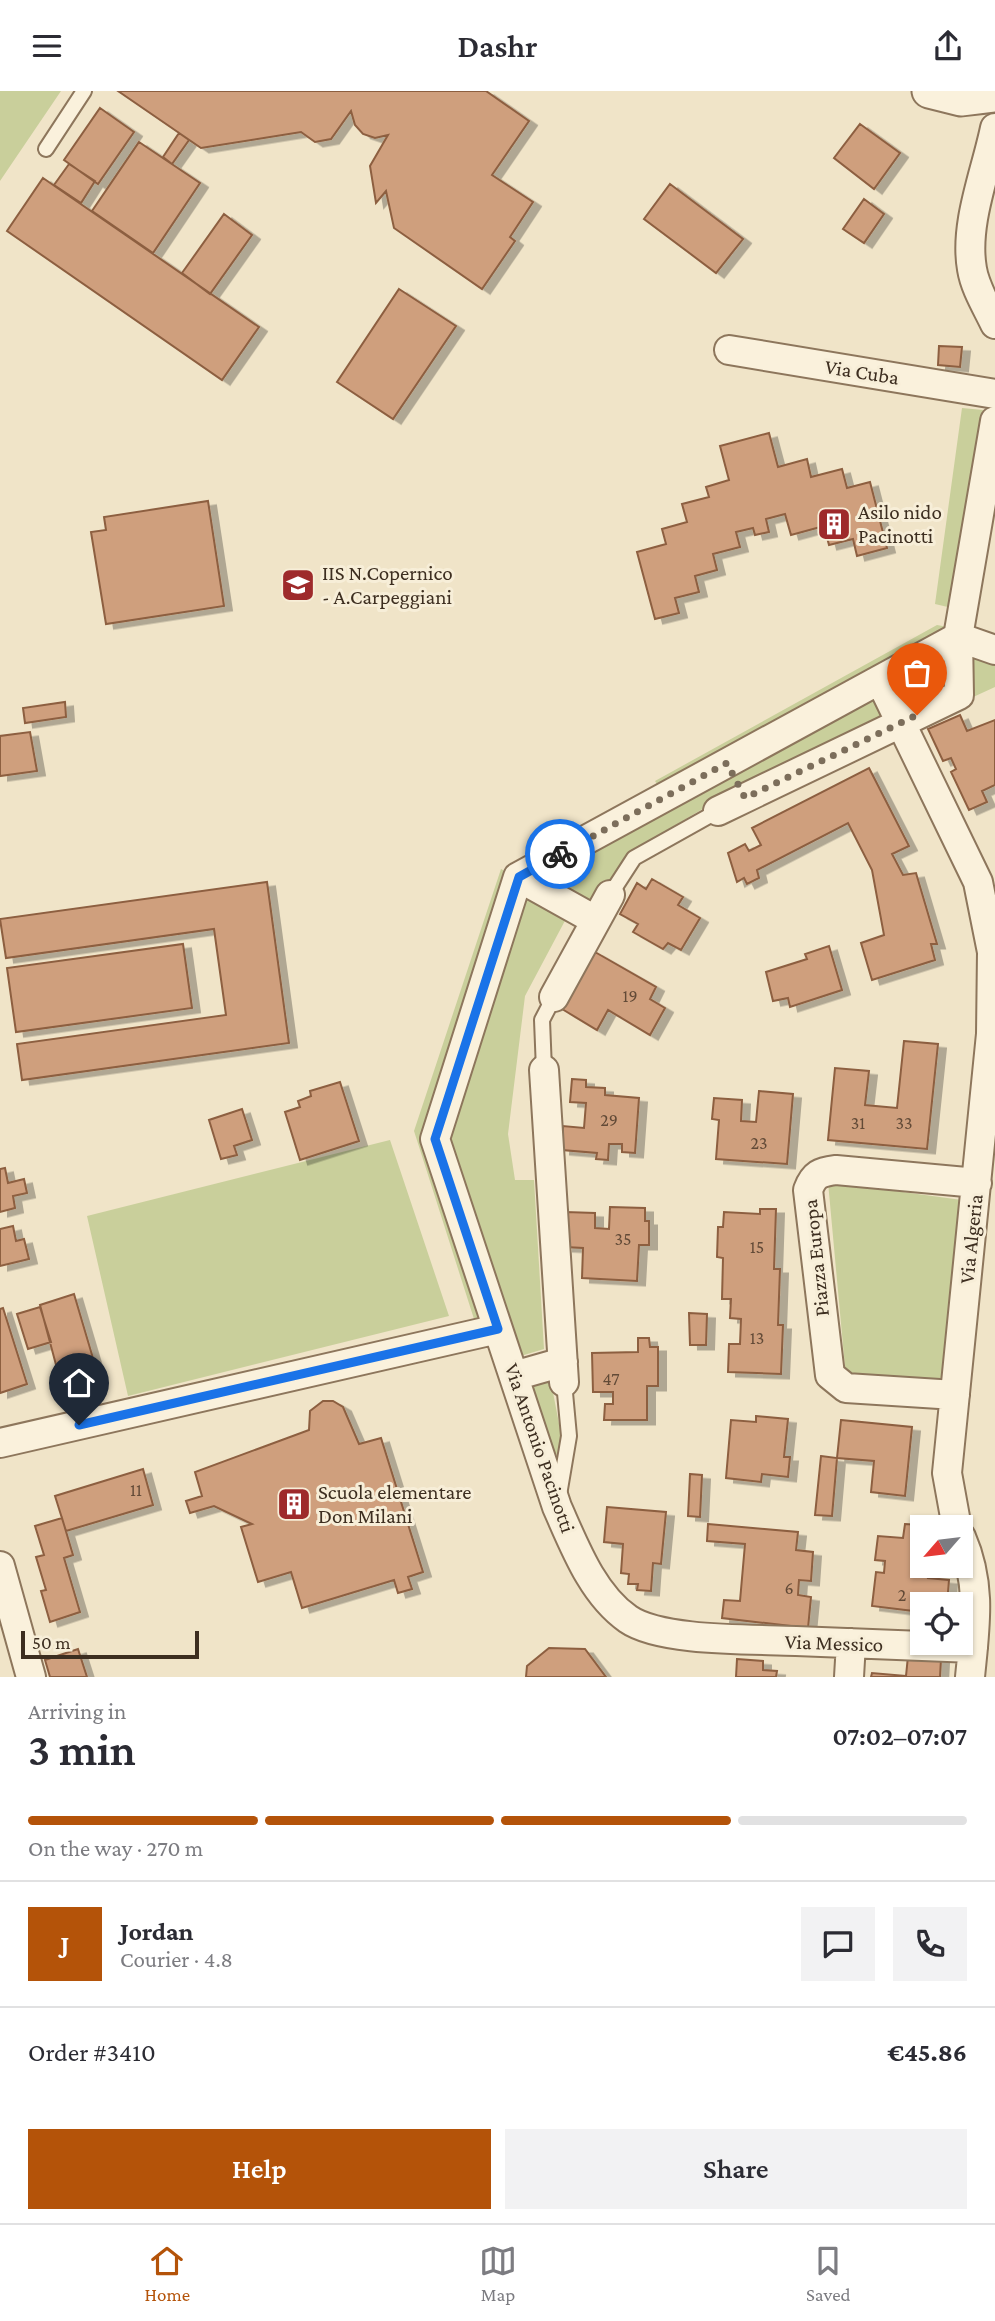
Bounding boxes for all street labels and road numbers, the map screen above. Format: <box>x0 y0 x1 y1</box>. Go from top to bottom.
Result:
street label: Via Cuba <box>823 354 901 390</box>
street label: Via Algeria <box>954 1193 988 1285</box>
street label: Piazza Europa <box>798 1198 834 1318</box>
street label: Via Antonio Pacinotti <box>500 1360 580 1536</box>
street label: Via Messico <box>784 1629 884 1657</box>

